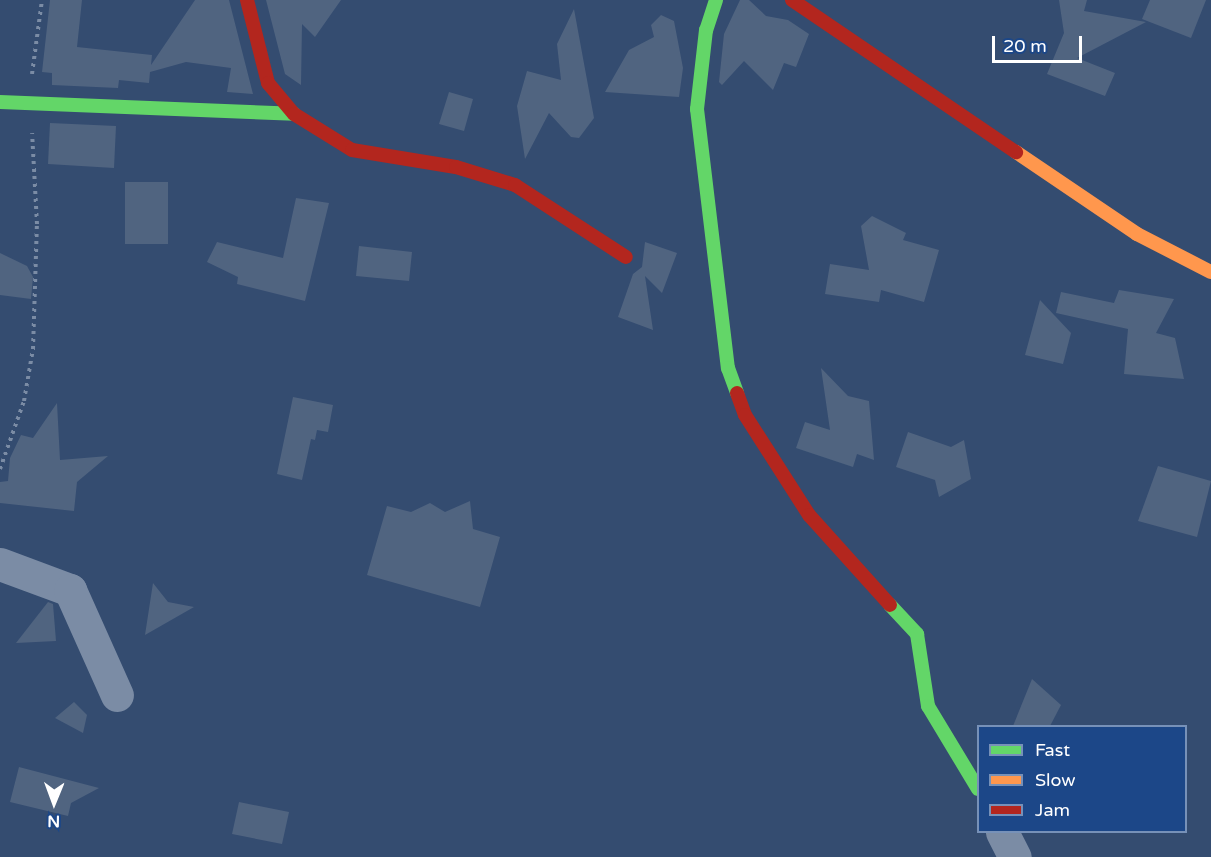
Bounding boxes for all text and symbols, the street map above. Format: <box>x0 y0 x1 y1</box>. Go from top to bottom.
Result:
scale bar <box>995 24 1085 62</box>
text: 20 m <box>1003 35 1047 57</box>
legend <box>977 725 1187 833</box>
text: Fast <box>1035 739 1070 761</box>
text: Slow <box>1035 769 1076 791</box>
north arrow <box>24 773 84 833</box>
text: Jam <box>1035 799 1070 821</box>
text: N <box>47 811 60 831</box>

